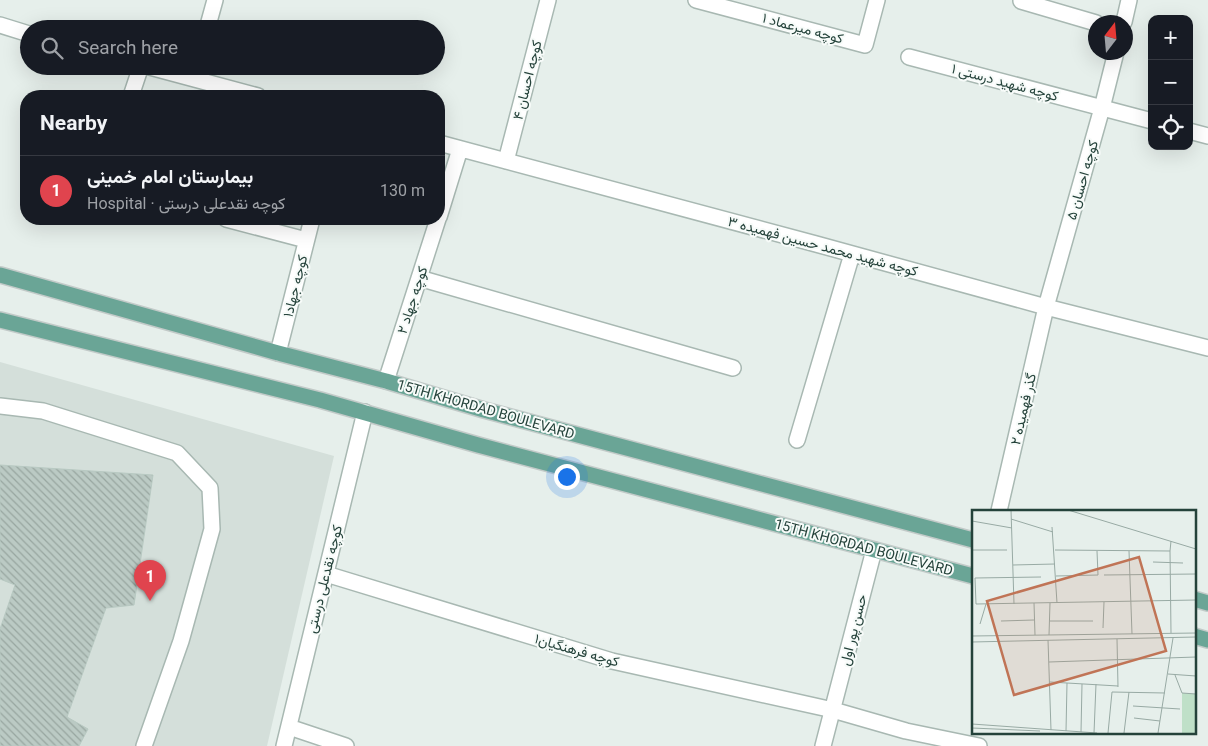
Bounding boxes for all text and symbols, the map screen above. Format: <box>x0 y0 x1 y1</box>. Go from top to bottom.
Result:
street label: کوچه میرعماد ۱ <box>760 10 845 48</box>
north arrow <box>1088 15 1133 60</box>
map controls <box>1148 15 1193 150</box>
button: + <box>1148 15 1193 60</box>
search box <box>20 20 445 75</box>
icon: search <box>38 34 66 62</box>
text: Search here <box>78 36 178 59</box>
street label: کوچه احسان ۴ <box>509 38 547 122</box>
street label: کوچه شهید درستی ۱ <box>949 60 1060 106</box>
button: − <box>1148 60 1193 105</box>
button: locate <box>1148 105 1193 150</box>
text: Nearby <box>40 111 107 135</box>
street label: کوچه احسان ۵ <box>1063 138 1103 222</box>
text: بیمارستان امام خمینی <box>87 165 253 188</box>
text: 1 <box>51 181 61 200</box>
text: 130 m <box>380 181 425 200</box>
text: Hospital · کوچه نقدعلی درستی <box>87 194 285 213</box>
street label: کوچه شهید محمد حسین فهمیده ۳ <box>726 213 920 281</box>
street label: کوچه جهاد۱ <box>280 253 312 319</box>
street label: کوچه جهاد ۲ <box>394 264 432 336</box>
street label: گذر فهمیده ۲ <box>1007 372 1040 447</box>
street label: 15TH KHORDAD BOULEVARD <box>396 376 576 442</box>
your location <box>554 464 580 490</box>
inset map <box>972 510 1196 734</box>
street label: 15TH KHORDAD BOULEVARD <box>773 515 955 579</box>
street label: کوچه نقدعلی درستی <box>303 523 347 635</box>
pin: 1 <box>134 560 166 601</box>
street label: حسن پور اول <box>836 593 872 668</box>
street label: کوچه فرهنگیان۱ <box>532 630 621 672</box>

